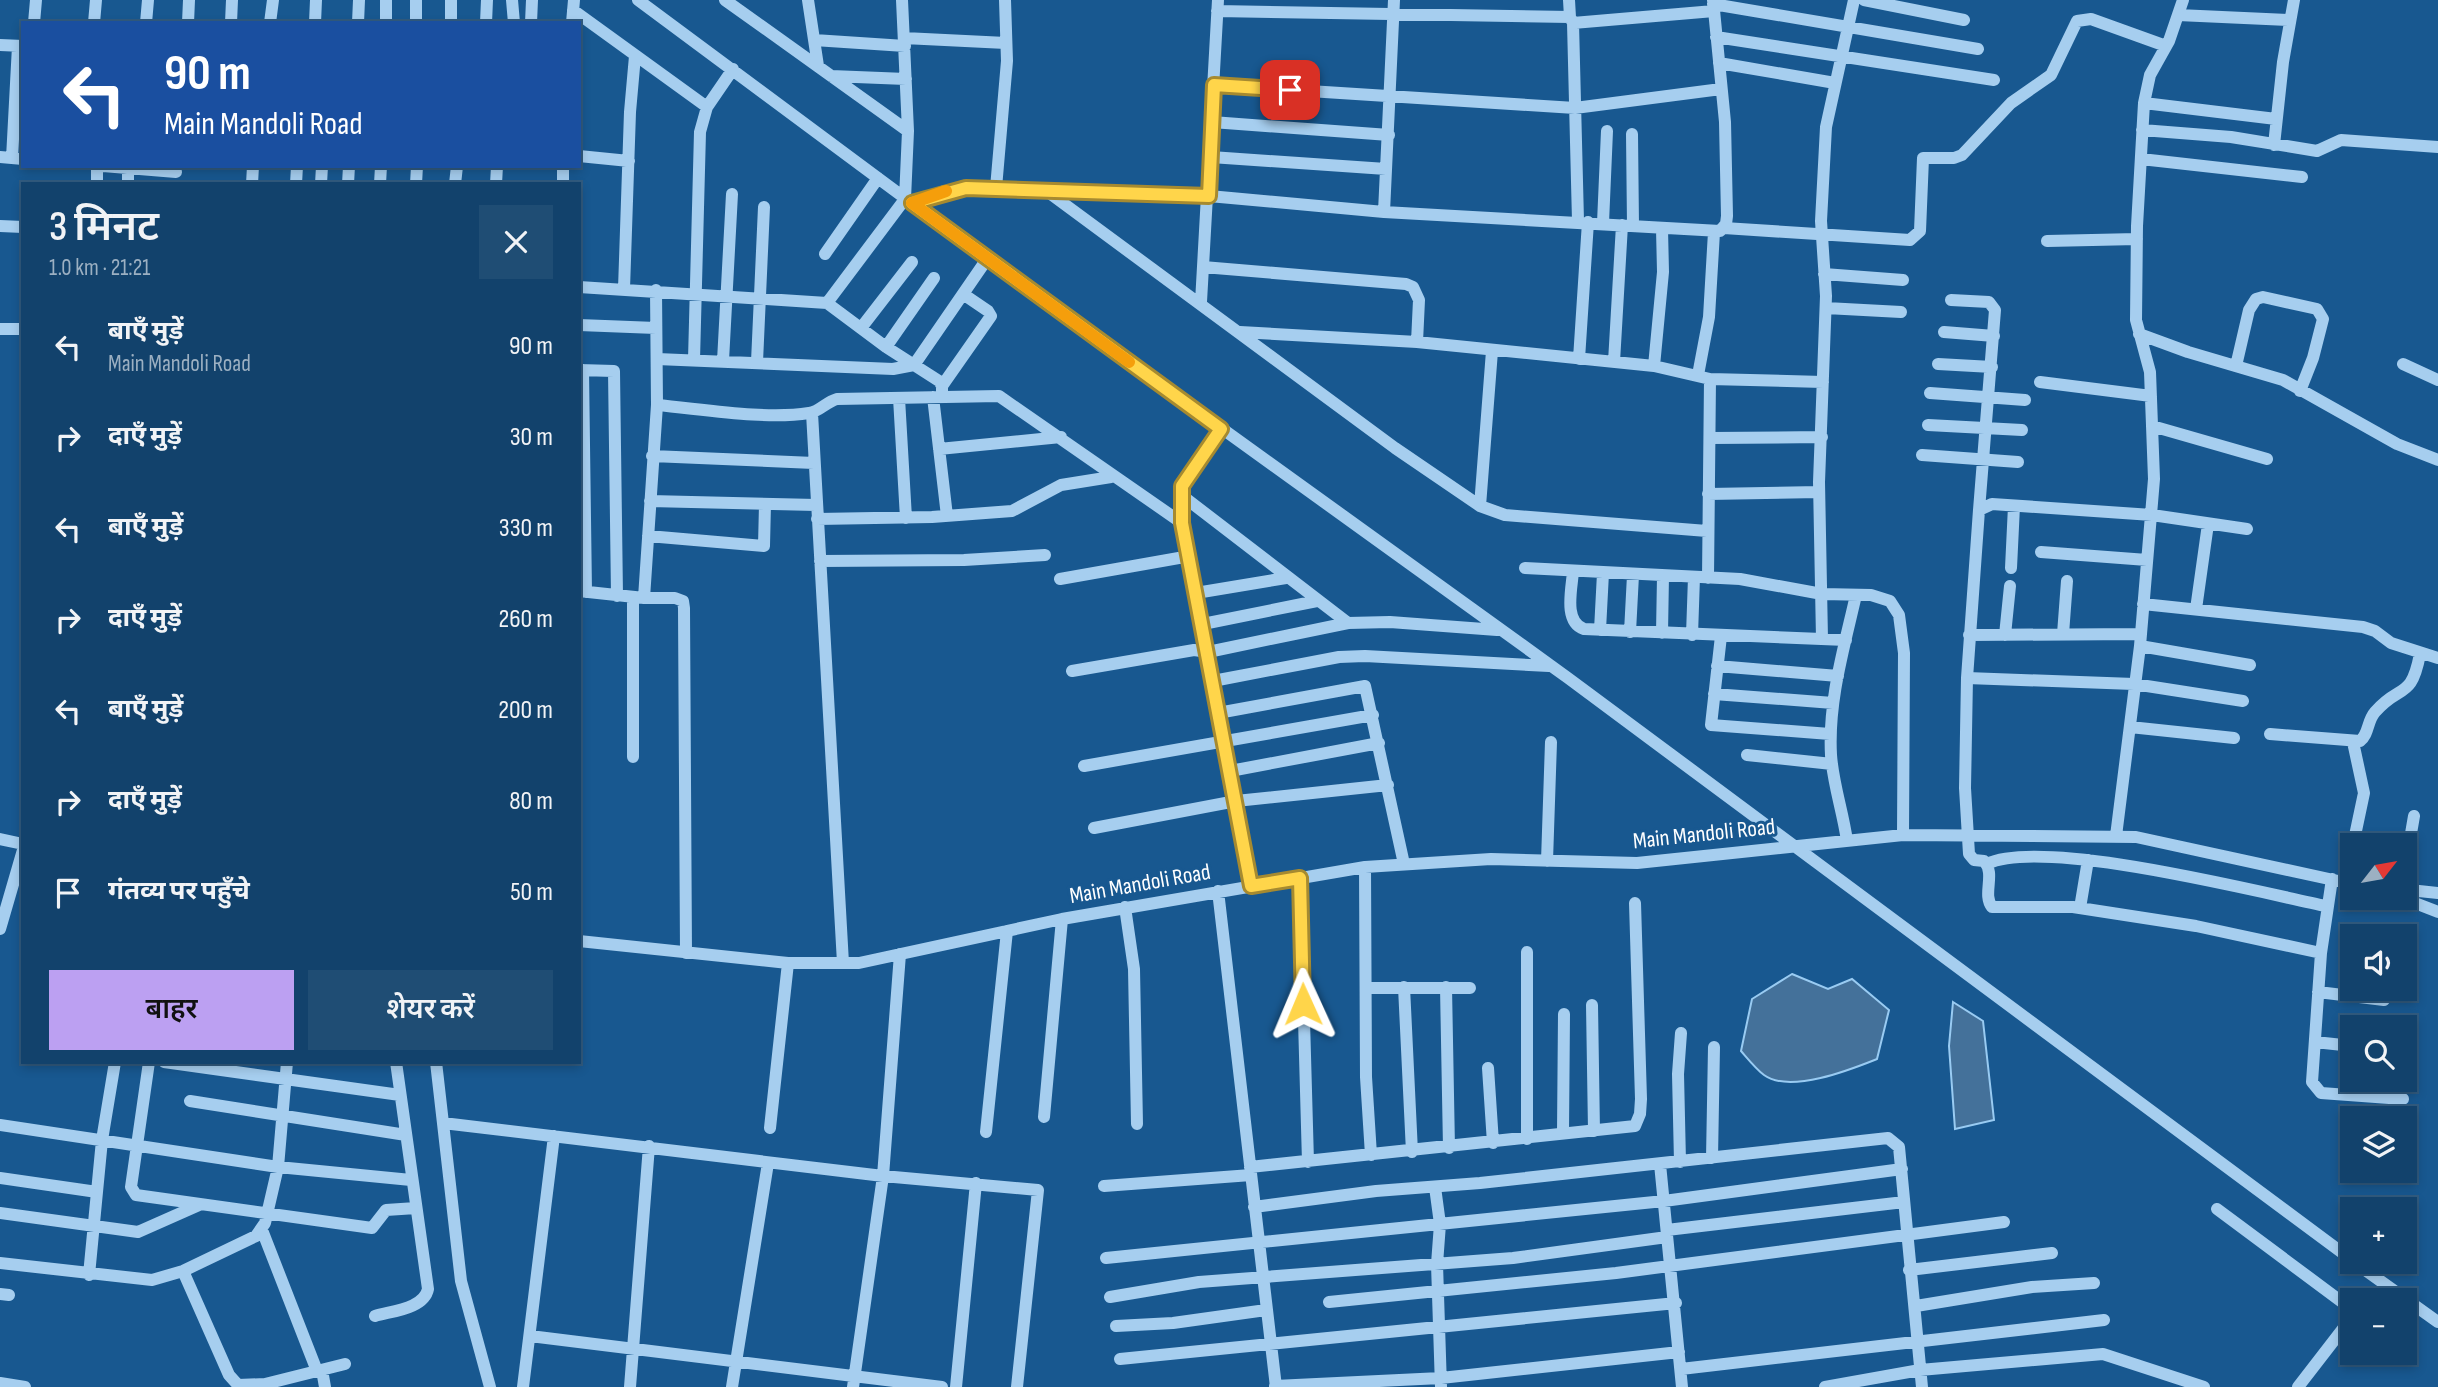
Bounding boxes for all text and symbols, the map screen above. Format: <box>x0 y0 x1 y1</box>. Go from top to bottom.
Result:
text: 90 m <box>164 45 251 104</box>
icon: left <box>49 49 140 140</box>
pin <box>1260 60 1320 120</box>
icon: arrive <box>1271 71 1309 109</box>
text: Main Mandoli Road <box>164 105 363 144</box>
text: 3 मिनट <box>49 202 159 253</box>
button: close <box>479 205 553 279</box>
text: 1.0 km · 21:21 <box>49 254 150 282</box>
text: बाएँ मुड़ें <box>108 316 183 347</box>
icon: left <box>49 328 87 366</box>
text: 90 m <box>509 331 553 362</box>
text: Main Mandoli Road <box>108 350 251 378</box>
icon: right <box>49 419 87 457</box>
text: दाएँ मुड़ें <box>108 421 182 452</box>
text: 30 m <box>510 422 553 453</box>
icon: left <box>49 510 87 548</box>
text: बाएँ मुड़ें <box>108 512 183 543</box>
text: 330 m <box>499 513 553 544</box>
icon: right <box>49 601 87 639</box>
text: दाएँ मुड़ें <box>108 603 182 634</box>
text: 260 m <box>498 604 553 635</box>
icon: left <box>49 692 87 730</box>
text: बाएँ मुड़ें <box>108 694 183 725</box>
text: 200 m <box>498 695 553 726</box>
icon: right <box>49 783 87 821</box>
text: दाएँ मुड़ें <box>108 785 182 816</box>
text: 80 m <box>509 786 553 817</box>
street label: Main Mandoli Road <box>1632 813 1776 855</box>
north arrow <box>2340 833 2417 910</box>
map controls <box>2340 833 2417 1365</box>
street label: Main Mandoli Road <box>1067 858 1213 910</box>
icon: arrive <box>49 874 87 912</box>
text: गंतव्य पर पहुँचे <box>108 876 250 907</box>
text: 50 m <box>510 877 553 908</box>
button: sound <box>2340 924 2417 1001</box>
position arrow <box>1266 967 1340 1041</box>
button: बाहर <box>49 970 294 1050</box>
button: शेयर करें <box>308 970 553 1050</box>
button: search <box>2340 1015 2417 1092</box>
button: layers <box>2340 1106 2417 1183</box>
button: + <box>2340 1197 2417 1274</box>
button: − <box>2340 1288 2417 1365</box>

